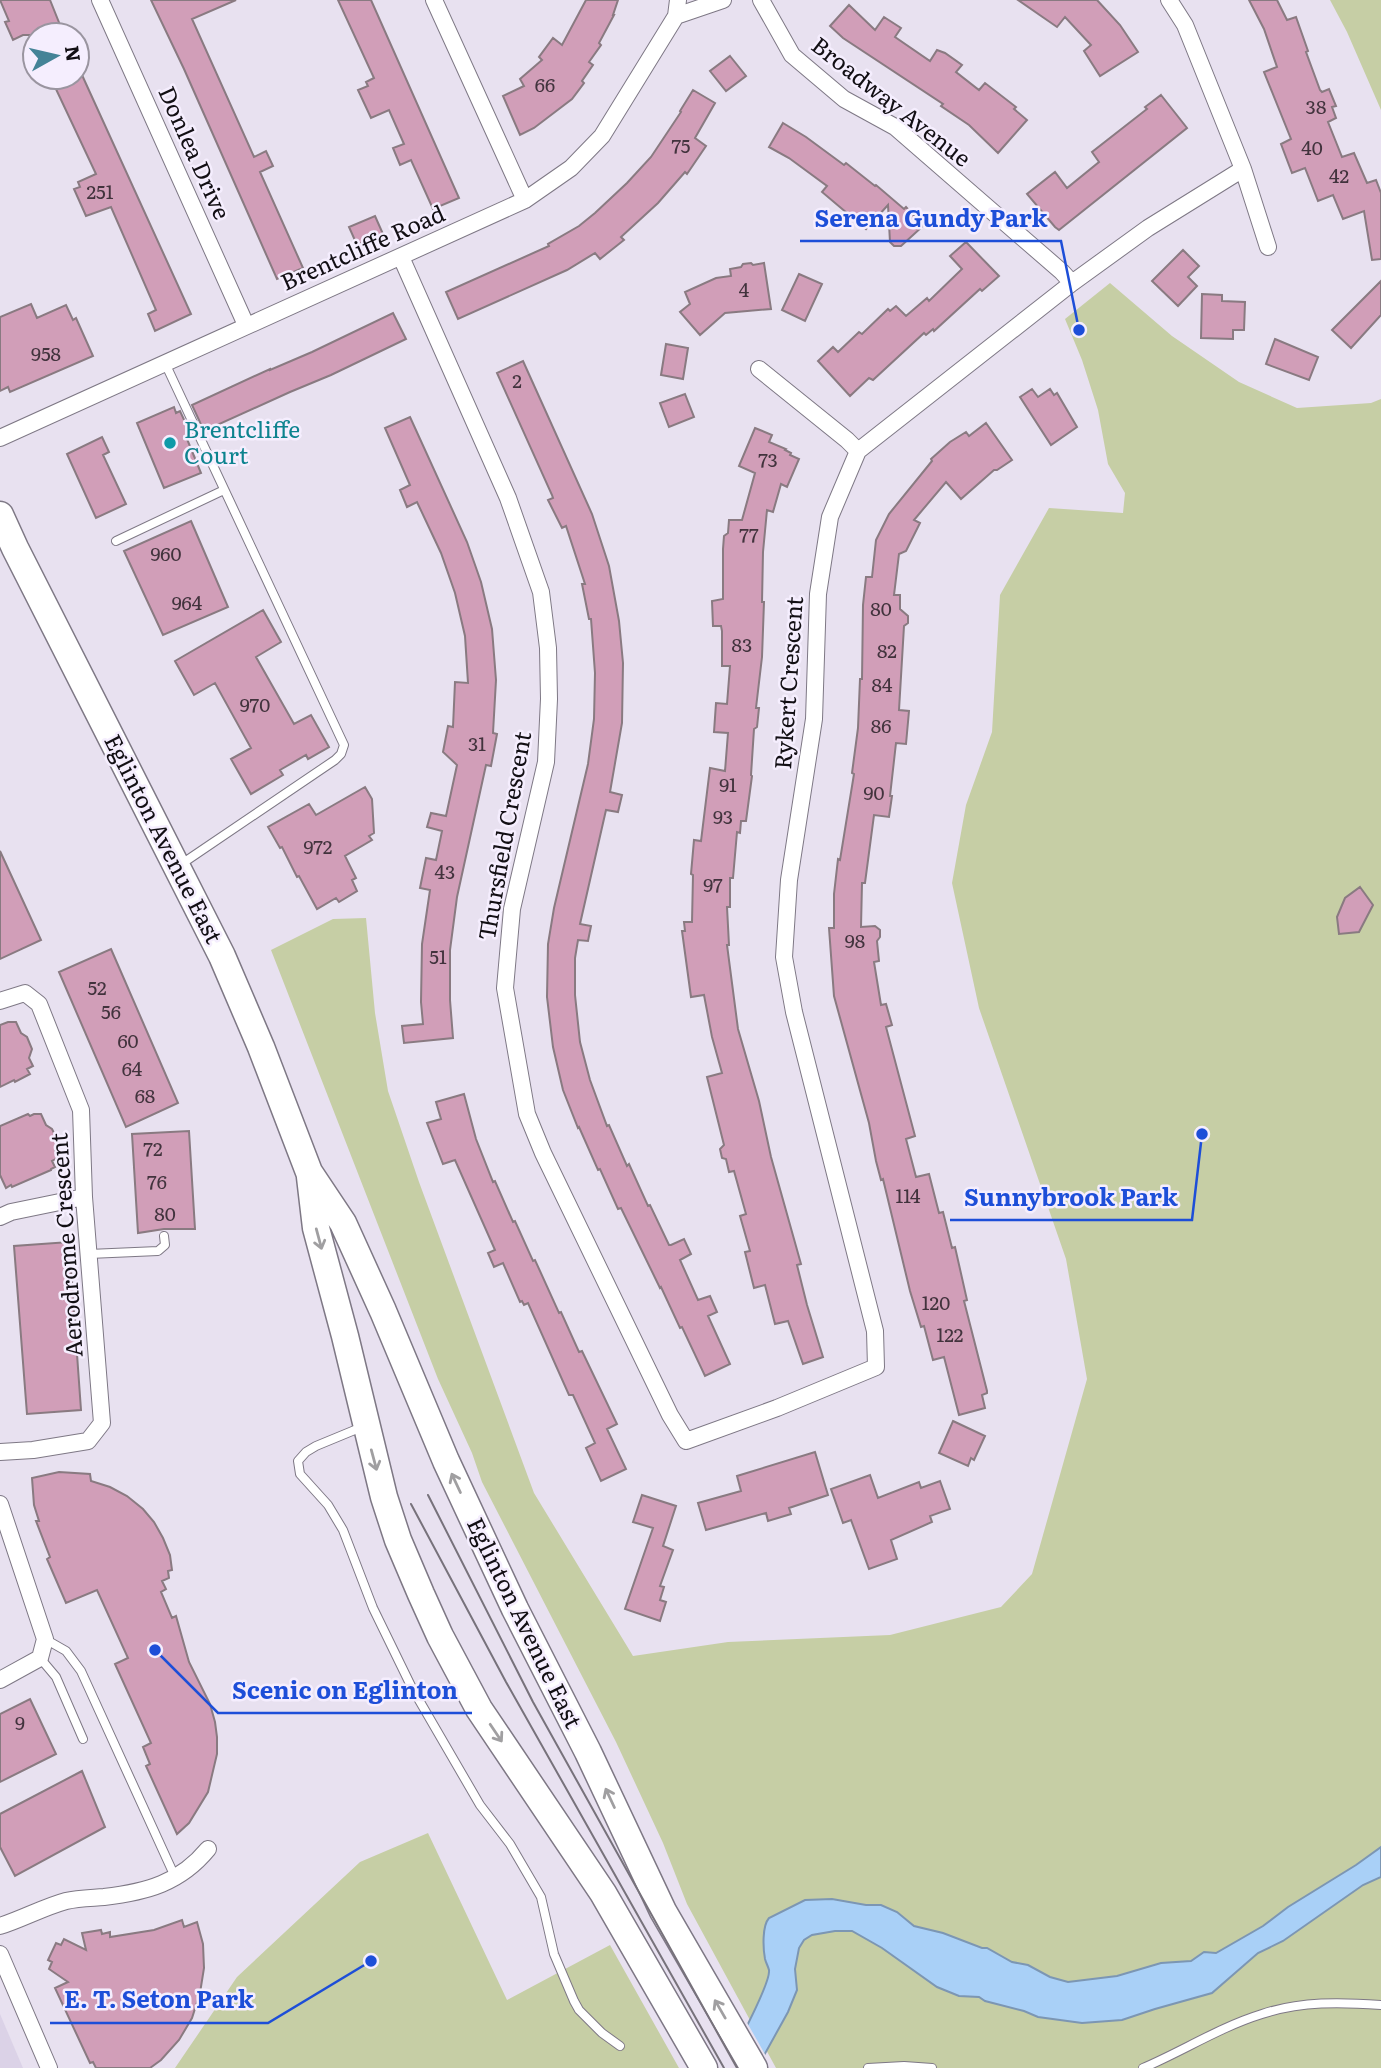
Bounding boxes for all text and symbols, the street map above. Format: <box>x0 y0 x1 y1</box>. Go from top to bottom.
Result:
north arrow <box>21 21 91 91</box>
street label: Broadway Avenue <box>805 27 979 174</box>
text: N <box>59 44 89 63</box>
house number: 66 <box>535 70 555 98</box>
street label: Donlea Drive <box>151 80 240 224</box>
house number: 38 <box>1306 92 1326 120</box>
house number: 75 <box>672 131 691 159</box>
house number: 40 <box>1301 133 1323 161</box>
house number: 42 <box>1329 161 1349 189</box>
house number: 251 <box>86 177 114 205</box>
street label: Brentcliffe Road <box>275 195 450 298</box>
callout: Serena Gundy Park <box>800 196 1061 241</box>
text: Serena Gundy Park <box>814 199 1048 234</box>
house number: 4 <box>739 275 750 303</box>
house number: 958 <box>31 339 61 367</box>
house number: 2 <box>512 366 522 394</box>
place label: Brentcliffe Court <box>184 411 300 471</box>
marker: Brentcliffe Court <box>162 435 178 451</box>
house number: 73 <box>758 445 778 473</box>
house number: 77 <box>739 520 759 548</box>
house number: 960 <box>150 539 182 567</box>
house number: 964 <box>172 588 203 616</box>
street label: Rykert Crescent <box>764 594 810 771</box>
house number: 80 <box>870 594 892 622</box>
house number: 83 <box>732 630 752 658</box>
house number: 82 <box>877 636 897 664</box>
house number: 84 <box>872 670 893 698</box>
house number: 970 <box>240 690 270 718</box>
house number: 86 <box>871 711 891 739</box>
street label: Eglinton Avenue East <box>97 727 233 949</box>
street label: Thursfield Crescent <box>468 728 538 943</box>
house number: 31 <box>468 729 486 757</box>
house number: 91 <box>719 770 737 798</box>
house number: 90 <box>864 778 884 806</box>
house number: 93 <box>713 802 733 830</box>
house number: 972 <box>303 832 333 860</box>
house number: 43 <box>435 857 455 885</box>
house number: 97 <box>703 870 723 898</box>
house number: 98 <box>845 926 865 954</box>
house number: 51 <box>429 942 447 970</box>
house number: 52 <box>87 973 107 1001</box>
house number: 56 <box>101 997 121 1025</box>
house number: 60 <box>117 1026 139 1054</box>
house number: 64 <box>122 1054 143 1082</box>
house number: 68 <box>135 1081 155 1109</box>
street label: Aerodrome Crescent <box>40 1131 90 1358</box>
house number: 72 <box>143 1134 163 1162</box>
house number: 76 <box>147 1167 167 1195</box>
callout: Sunnybrook Park <box>950 1175 1192 1220</box>
text: Sunnybrook Park <box>964 1178 1179 1213</box>
house number: 114 <box>895 1181 921 1209</box>
house number: 80 <box>154 1199 176 1227</box>
one-way arrow <box>313 1227 326 1250</box>
house number: 120 <box>922 1288 950 1316</box>
house number: 122 <box>937 1320 964 1348</box>
one-way arrow <box>368 1448 381 1471</box>
one-way arrow <box>449 1473 462 1494</box>
street label: Eglinton Avenue East <box>460 1511 592 1734</box>
callout: Scenic on Eglinton <box>218 1668 472 1713</box>
text: Scenic on Eglinton <box>232 1671 458 1706</box>
house number: 9 <box>15 1708 25 1736</box>
one-way arrow <box>489 1723 503 1742</box>
one-way arrow <box>602 1788 616 1809</box>
callout: E. T. Seton Park <box>50 1978 268 2023</box>
text: E. T. Seton Park <box>64 1980 255 2015</box>
one-way arrow <box>713 1999 727 2019</box>

